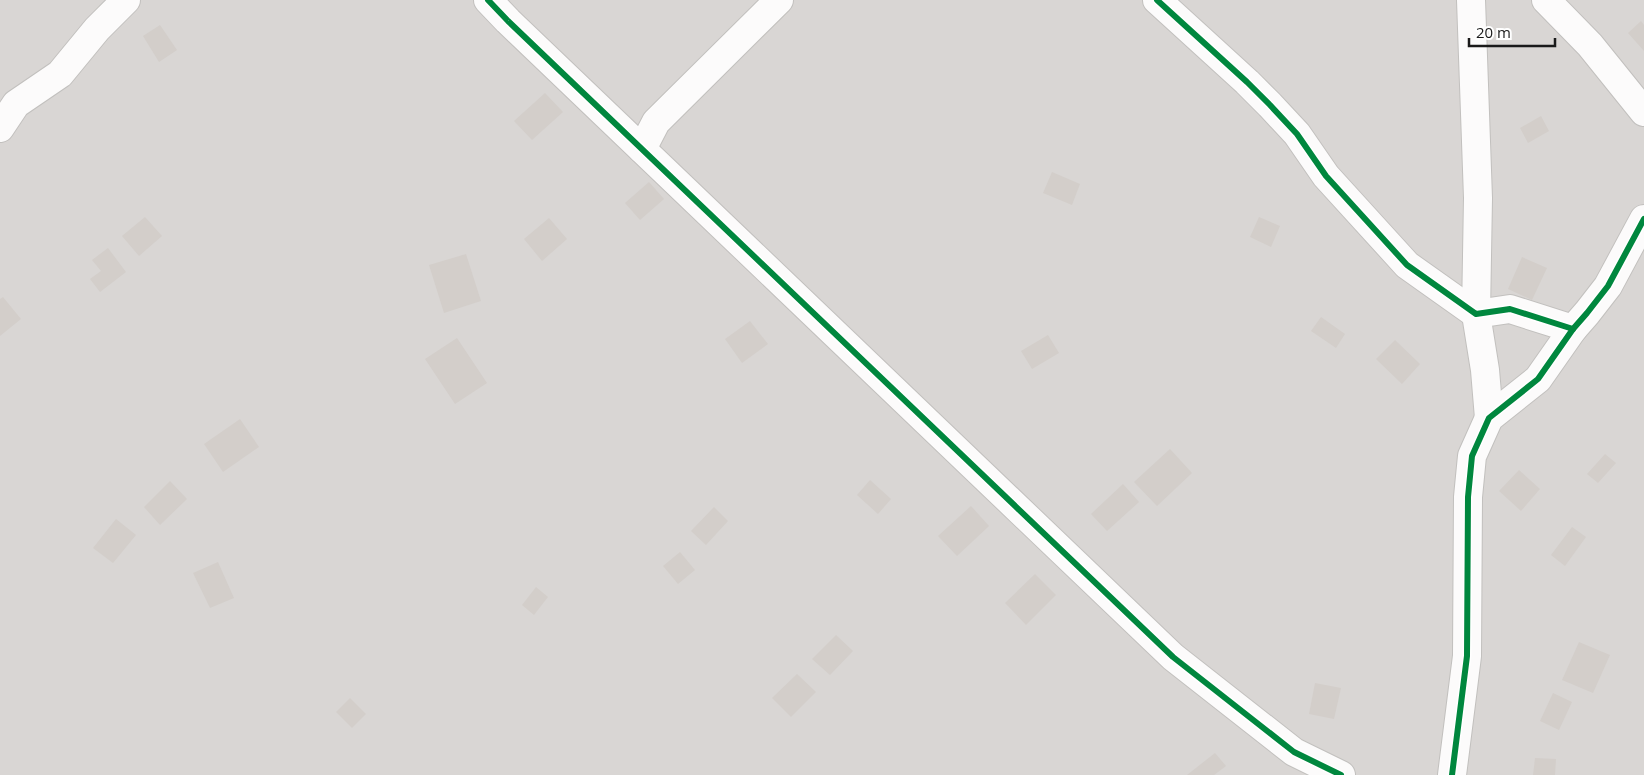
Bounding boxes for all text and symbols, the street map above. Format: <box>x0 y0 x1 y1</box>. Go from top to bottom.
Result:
scale bar <box>1469 15 1555 47</box>
text: 20 m <box>1476 22 1511 42</box>

